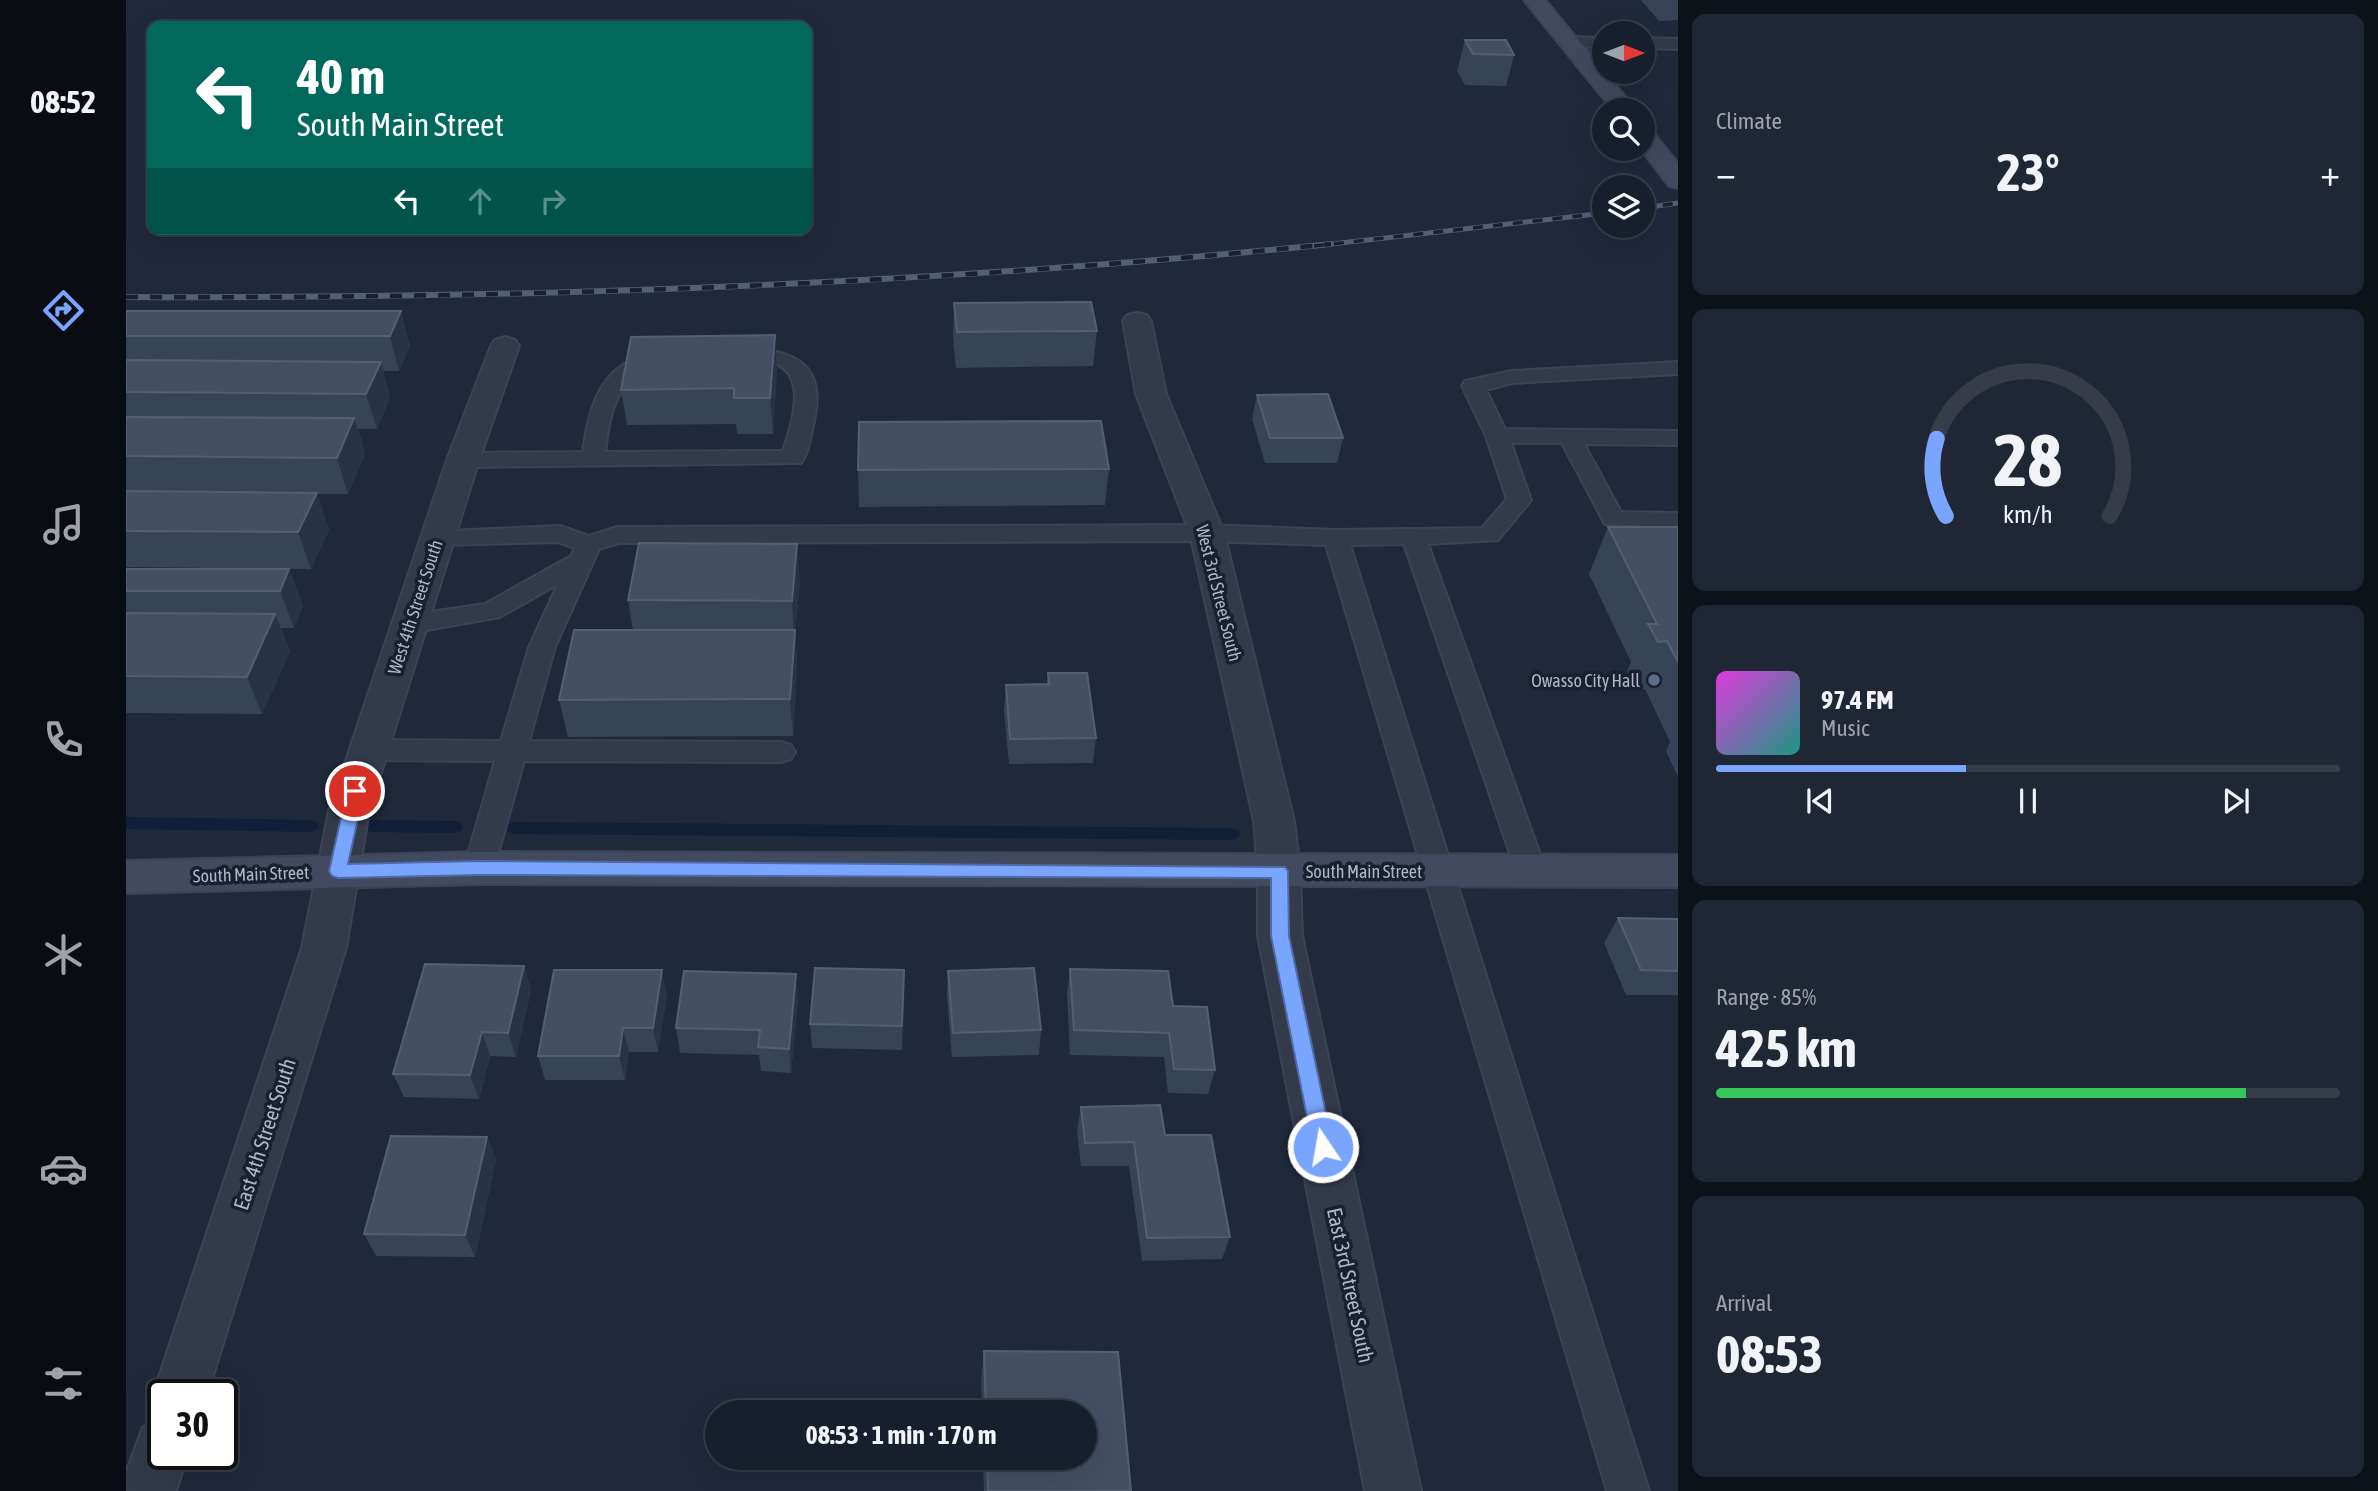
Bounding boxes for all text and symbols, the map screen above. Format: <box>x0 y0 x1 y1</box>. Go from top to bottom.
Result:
north arrow <box>1592 21 1656 84</box>
map controls <box>1592 21 1655 238</box>
text: 40 m <box>297 48 385 104</box>
icon: left <box>182 49 273 140</box>
text: 08:52 <box>30 83 96 120</box>
button: search <box>1592 98 1655 161</box>
text: South Main Street <box>297 106 504 143</box>
text: Climate <box>1716 108 1782 134</box>
text: 23° <box>1996 142 2060 202</box>
text: − <box>1716 151 1736 194</box>
text: + <box>2320 151 2340 194</box>
button: layers <box>1592 175 1655 238</box>
icon: left <box>388 182 426 220</box>
icon: ahead <box>461 182 499 220</box>
icon: right <box>534 182 572 220</box>
icon: directions <box>39 286 88 335</box>
text: 28 <box>1994 419 2062 502</box>
icon: music <box>39 500 88 549</box>
text: km/h <box>2003 500 2053 528</box>
street label: West 3rd Street South <box>1192 523 1246 663</box>
street label: West 4th Street South <box>383 537 447 677</box>
place label: Owasso City Hall <box>1531 670 1640 691</box>
marker: Owasso City Hall <box>1646 672 1662 688</box>
text: 97.4 FM <box>1821 685 1894 715</box>
icon: phone <box>39 715 88 764</box>
text: Music <box>1821 715 1869 741</box>
pin <box>325 761 385 821</box>
icon: arrive <box>336 772 374 810</box>
icon: previous <box>1801 782 1839 820</box>
icon: pause <box>2009 782 2047 820</box>
icon: next <box>2217 782 2255 820</box>
street label: South Main Street <box>192 861 310 887</box>
street label: South Main Street <box>1306 861 1422 882</box>
icon: climate <box>39 930 88 979</box>
text: Range · 85% <box>1716 984 1816 1010</box>
text: 425 km <box>1716 1018 1857 1078</box>
street label: East 4th Street South <box>228 1055 300 1213</box>
position arrow <box>1286 1110 1360 1184</box>
icon: car <box>39 1144 88 1193</box>
street label: East 3rd Street South <box>1323 1205 1379 1365</box>
text: Arrival <box>1716 1290 1772 1316</box>
text: 08:53 <box>1716 1324 1823 1384</box>
icon: filters <box>39 1359 88 1408</box>
speed limit sign: 30 <box>147 1379 238 1470</box>
text: 08:53 · 1 min · 170 m <box>806 1420 996 1450</box>

